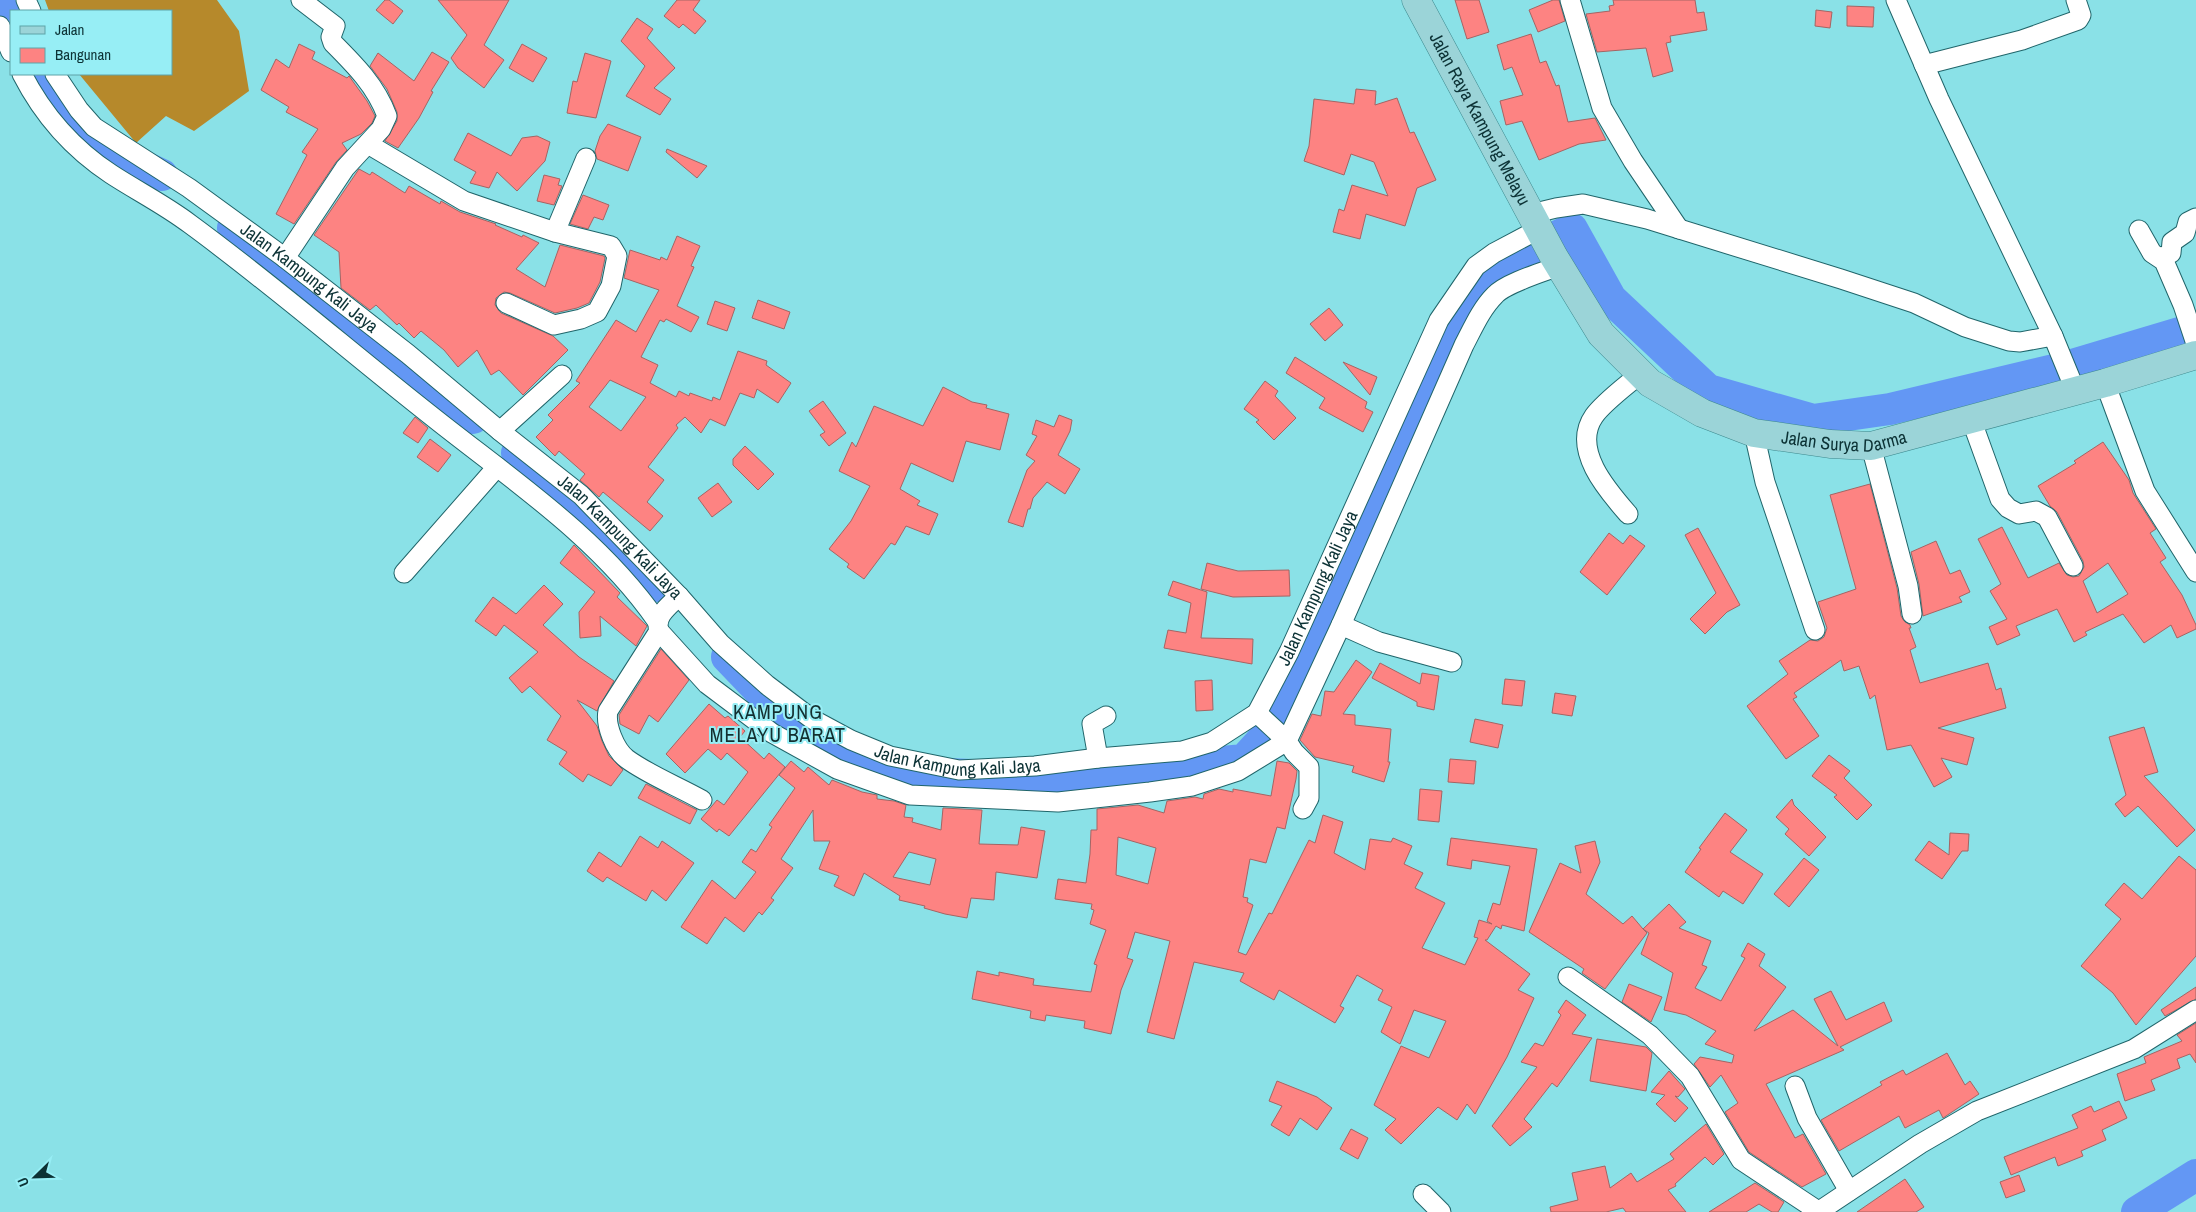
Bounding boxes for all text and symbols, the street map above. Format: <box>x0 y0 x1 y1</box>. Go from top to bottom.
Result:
legend <box>10 10 172 75</box>
text: Jalan <box>55 19 84 40</box>
street label: Jalan Raya Kampung Melayu <box>1424 28 1537 210</box>
text: Bangunan <box>55 44 111 65</box>
street label: Jalan Kampung Kali Jaya <box>236 217 384 338</box>
street label: Jalan Surya Darma <box>1780 424 1909 458</box>
street label: Jalan Kampung Kali Jaya <box>553 468 688 604</box>
street label: Jalan Kampung Kali Jaya <box>1271 506 1363 670</box>
district label: KAMPUNG MELAYU BARAT <box>710 698 846 748</box>
street label: Jalan Kampung Kali Jaya <box>871 738 1042 782</box>
north arrow <box>10 1152 60 1202</box>
text: U <box>13 1175 33 1189</box>

